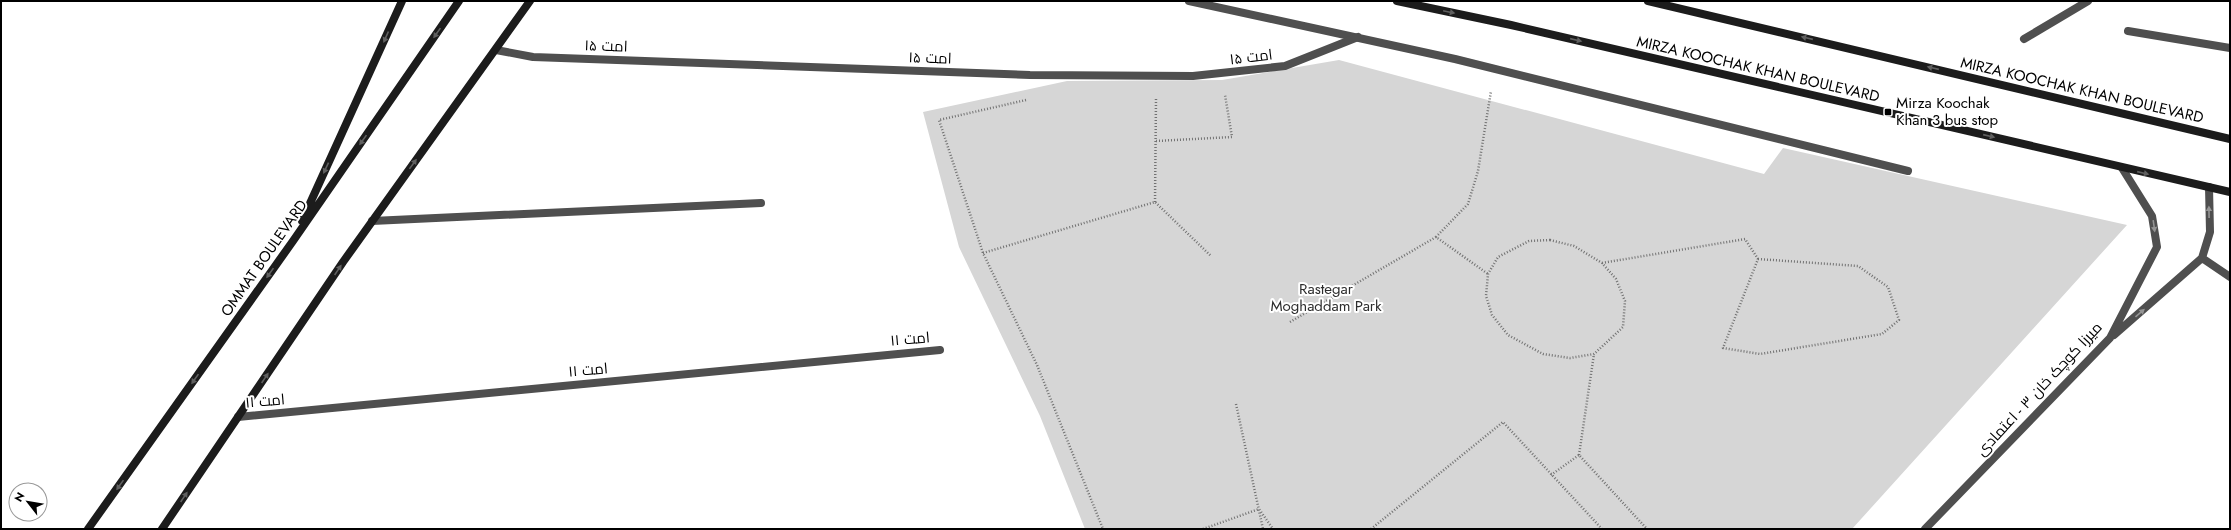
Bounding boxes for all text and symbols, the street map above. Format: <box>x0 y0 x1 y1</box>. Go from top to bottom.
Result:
one-way arrow <box>1443 10 1455 16</box>
one-way arrow <box>433 28 441 38</box>
street label: MIRZA KOOCHAK KHAN BOULEVARD <box>1634 30 1882 108</box>
one-way arrow <box>383 31 389 42</box>
street label: امت ۱۵ <box>584 34 628 58</box>
one-way arrow <box>1800 35 1813 41</box>
one-way arrow <box>1570 38 1582 44</box>
street label: امت ۱۵ <box>1228 43 1274 71</box>
street label: امت ۱۵ <box>908 46 952 70</box>
street label: MIRZA KOOCHAK KHAN BOULEVARD <box>1958 51 2206 129</box>
one-way arrow <box>1927 65 1939 71</box>
place label: Mirza Koochak Khan 3 bus stop <box>1896 92 1998 131</box>
marker: Mirza Koochak Khan 3 bus stop <box>1883 107 1893 117</box>
one-way arrow <box>1983 134 1995 140</box>
one-way arrow <box>359 135 367 145</box>
one-way arrow <box>409 159 417 169</box>
one-way arrow <box>323 162 329 174</box>
one-way arrow <box>2136 170 2149 176</box>
street label: OMMAT BOULEVARD <box>215 195 313 321</box>
one-way arrow <box>2206 206 2213 218</box>
one-way arrow <box>2151 220 2157 232</box>
one-way arrow <box>334 265 342 275</box>
one-way arrow <box>266 267 275 278</box>
park label: Rastegar Moghaddam Park <box>1270 278 1382 317</box>
one-way arrow <box>2134 308 2145 317</box>
street label: میرزا کوچک خان ۳ - اعتمادی <box>1971 317 2107 461</box>
street label: امت ۱۱ <box>889 326 931 352</box>
street label: امت ۱۱ <box>567 357 609 383</box>
one-way arrow <box>261 372 269 383</box>
one-way arrow <box>191 373 199 384</box>
street label: امت ۱۱ <box>244 388 286 414</box>
one-way arrow <box>116 479 124 490</box>
north arrow <box>8 482 48 522</box>
text: N <box>10 489 29 505</box>
one-way arrow <box>180 492 188 502</box>

